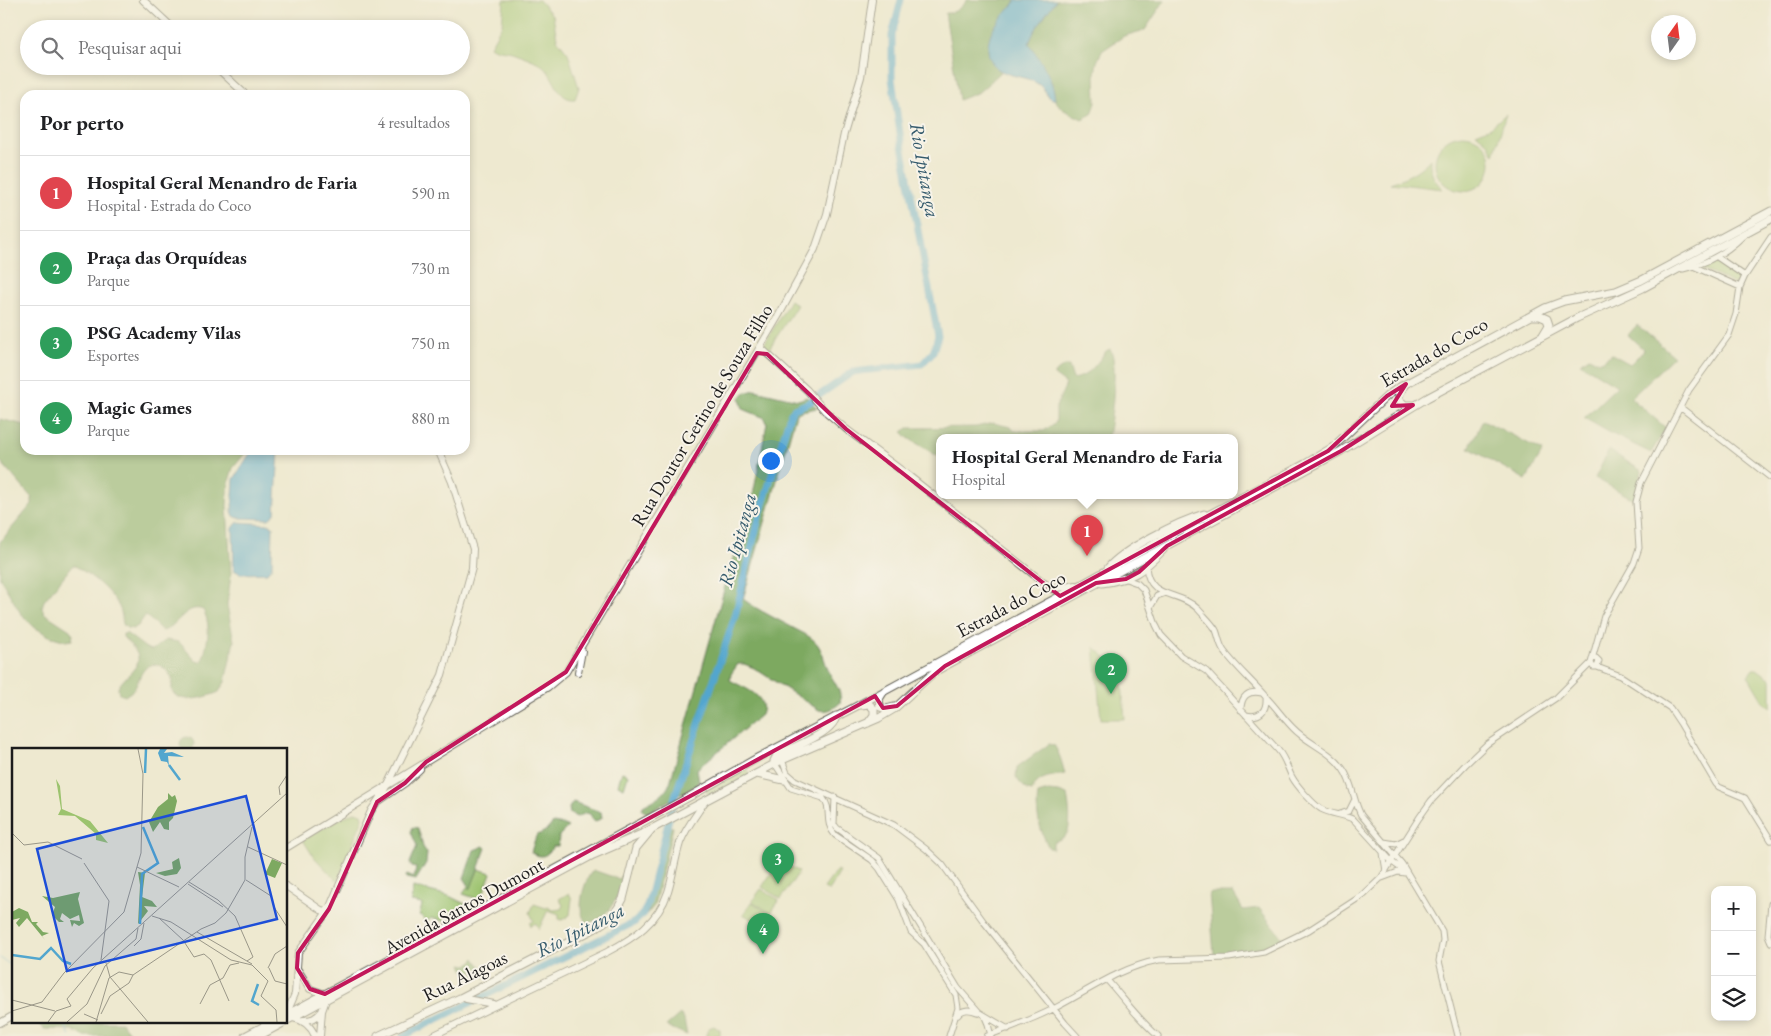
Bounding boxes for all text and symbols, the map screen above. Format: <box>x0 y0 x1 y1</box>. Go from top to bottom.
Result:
north arrow <box>1651 15 1696 60</box>
search box <box>20 20 470 75</box>
icon: search <box>38 34 66 62</box>
text: Pesquisar aqui <box>78 35 182 60</box>
text: Por perto <box>40 109 124 136</box>
text: 4 resultados <box>378 112 450 133</box>
water label: Rio Ipitanga <box>904 120 946 220</box>
text: Hospital Geral Menandro de Faria <box>87 170 357 195</box>
text: 1 <box>52 183 60 204</box>
text: 590 m <box>411 183 450 204</box>
text: Hospital · Estrada do Coco <box>87 195 251 216</box>
text: Praça das Orquídeas <box>87 245 247 270</box>
text: 2 <box>52 258 60 279</box>
text: 730 m <box>411 258 450 279</box>
text: Parque <box>87 270 130 291</box>
street label: Rua Doutor Gerino de Souza Filho <box>625 299 779 531</box>
street label: Estrada do Coco <box>1376 311 1492 393</box>
text: PSG Academy Vilas <box>87 320 241 345</box>
text: 3 <box>52 333 60 354</box>
text: 750 m <box>411 333 450 354</box>
text: Esportes <box>87 345 139 366</box>
text: Magic Games <box>87 395 192 420</box>
text: 4 <box>52 408 60 429</box>
text: 880 m <box>411 408 450 429</box>
text: Parque <box>87 420 130 441</box>
popup <box>936 434 1238 499</box>
text: Hospital Geral Menandro de Faria <box>952 444 1222 469</box>
your location <box>758 448 784 474</box>
text: Hospital <box>952 469 1005 490</box>
water label: Rio Ipitanga <box>712 490 762 590</box>
pin: 1 <box>1071 515 1103 556</box>
street label: Estrada do Coco <box>952 565 1070 643</box>
pin: 2 <box>1095 653 1127 694</box>
inset map <box>12 748 288 1024</box>
pin: 3 <box>762 843 794 884</box>
street label: Avenida Santos Dumont <box>379 852 548 961</box>
map controls <box>1711 886 1756 1021</box>
button: + <box>1711 886 1756 931</box>
water label: Rio Ipitanga <box>531 897 629 963</box>
pin: 4 <box>747 913 779 954</box>
button: − <box>1711 931 1756 976</box>
street label: Rua Alagoas <box>419 945 511 1007</box>
button: layers <box>1711 976 1756 1021</box>

